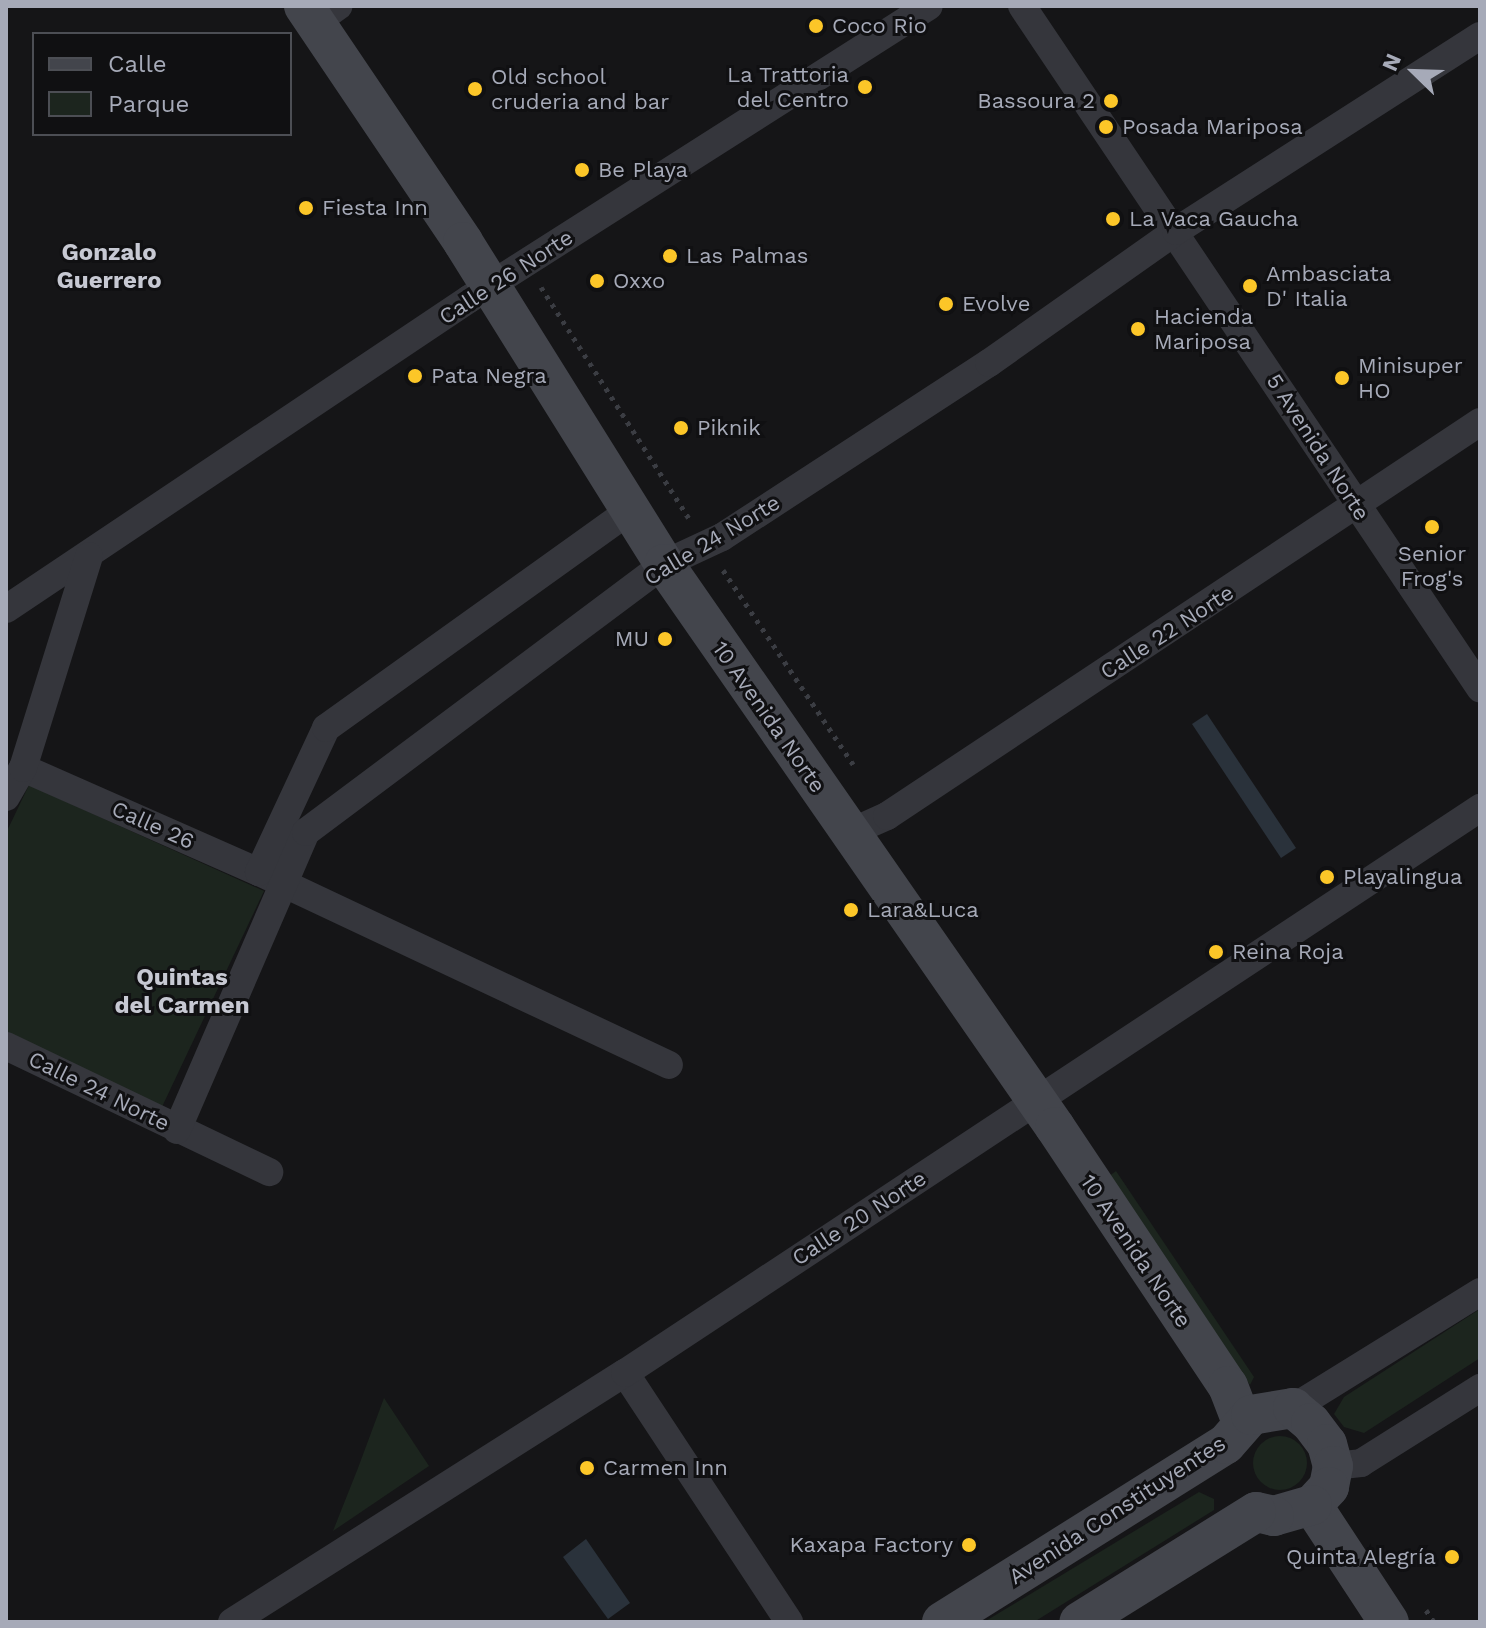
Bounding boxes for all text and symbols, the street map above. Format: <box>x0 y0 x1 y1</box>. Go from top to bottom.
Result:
place label: Coco Rio <box>832 13 927 39</box>
marker: Coco Rio <box>807 17 825 35</box>
legend <box>32 32 292 136</box>
north arrow <box>1374 32 1454 112</box>
text: Calle <box>108 50 167 78</box>
text: N <box>1377 50 1406 75</box>
place label: La Trattoria del Centro <box>726 61 849 112</box>
place label: Old school cruderia and bar <box>491 63 670 114</box>
marker: La Trattoria del Centro <box>856 78 874 96</box>
marker: Old school cruderia and bar <box>466 80 484 98</box>
place label: Bassoura 2 <box>977 88 1095 114</box>
text: Parque <box>108 90 189 118</box>
marker: Bassoura 2 <box>1102 92 1120 110</box>
place label: Posada Mariposa <box>1122 114 1303 140</box>
marker: Posada Mariposa <box>1097 118 1115 136</box>
place label: Be Playa <box>598 157 688 183</box>
marker: Be Playa <box>573 161 591 179</box>
place label: Fiesta Inn <box>322 195 428 221</box>
marker: Fiesta Inn <box>297 199 315 217</box>
place label: La Vaca Gaucha <box>1129 206 1300 232</box>
marker: La Vaca Gaucha <box>1104 210 1122 228</box>
street label: Calle 26 Norte <box>434 224 578 330</box>
district label: Gonzalo Guerrero <box>56 239 162 295</box>
place label: Las Palmas <box>686 243 808 269</box>
marker: Las Palmas <box>661 247 679 265</box>
place label: Ambasciata D' Italia <box>1266 260 1391 312</box>
place label: Oxxo <box>613 268 665 294</box>
marker: Oxxo <box>588 272 606 290</box>
marker: Ambasciata D' Italia <box>1241 277 1259 295</box>
place label: Evolve <box>962 291 1030 317</box>
marker: Evolve <box>937 295 955 313</box>
place label: Hacienda Mariposa <box>1154 303 1253 354</box>
marker: Hacienda Mariposa <box>1129 320 1147 338</box>
place label: Minisuper HO <box>1358 352 1463 404</box>
place label: Pata Negra <box>431 363 547 389</box>
marker: Pata Negra <box>406 367 424 385</box>
street label: 5 Avenida Norte <box>1260 368 1376 526</box>
marker: Minisuper HO <box>1333 369 1351 387</box>
place label: Piknik <box>697 415 761 441</box>
marker: Piknik <box>672 419 690 437</box>
street label: Calle 24 Norte <box>639 489 785 591</box>
marker: Senior Frog's <box>1423 518 1441 536</box>
place label: Senior Frog's <box>1398 540 1466 592</box>
street label: Calle 22 Norte <box>1095 579 1239 685</box>
place label: MU <box>615 626 649 652</box>
marker: MU <box>656 630 674 648</box>
street label: 10 Avenida Norte <box>706 636 832 798</box>
street label: Calle 26 <box>108 795 198 855</box>
place label: Playalingua <box>1343 864 1462 890</box>
marker: Playalingua <box>1318 868 1336 886</box>
place label: Lara&Luca <box>867 897 979 923</box>
marker: Lara&Luca <box>842 901 860 919</box>
place label: Reina Roja <box>1232 939 1344 965</box>
marker: Reina Roja <box>1207 943 1225 961</box>
district label: Quintas del Carmen <box>114 964 250 1020</box>
street label: Calle 24 Norte <box>24 1045 174 1137</box>
street label: Calle 20 Norte <box>787 1165 931 1271</box>
street label: 10 Avenida Norte <box>1075 1169 1197 1333</box>
street label: Avenida Constituyentes <box>1003 1430 1231 1590</box>
place label: Carmen Inn <box>603 1455 728 1481</box>
marker: Carmen Inn <box>578 1459 596 1477</box>
place label: Kaxapa Factory <box>789 1532 953 1558</box>
marker: Kaxapa Factory <box>960 1536 978 1554</box>
place label: Quinta Alegría <box>1285 1544 1436 1570</box>
marker: Quinta Alegría <box>1443 1548 1461 1566</box>

